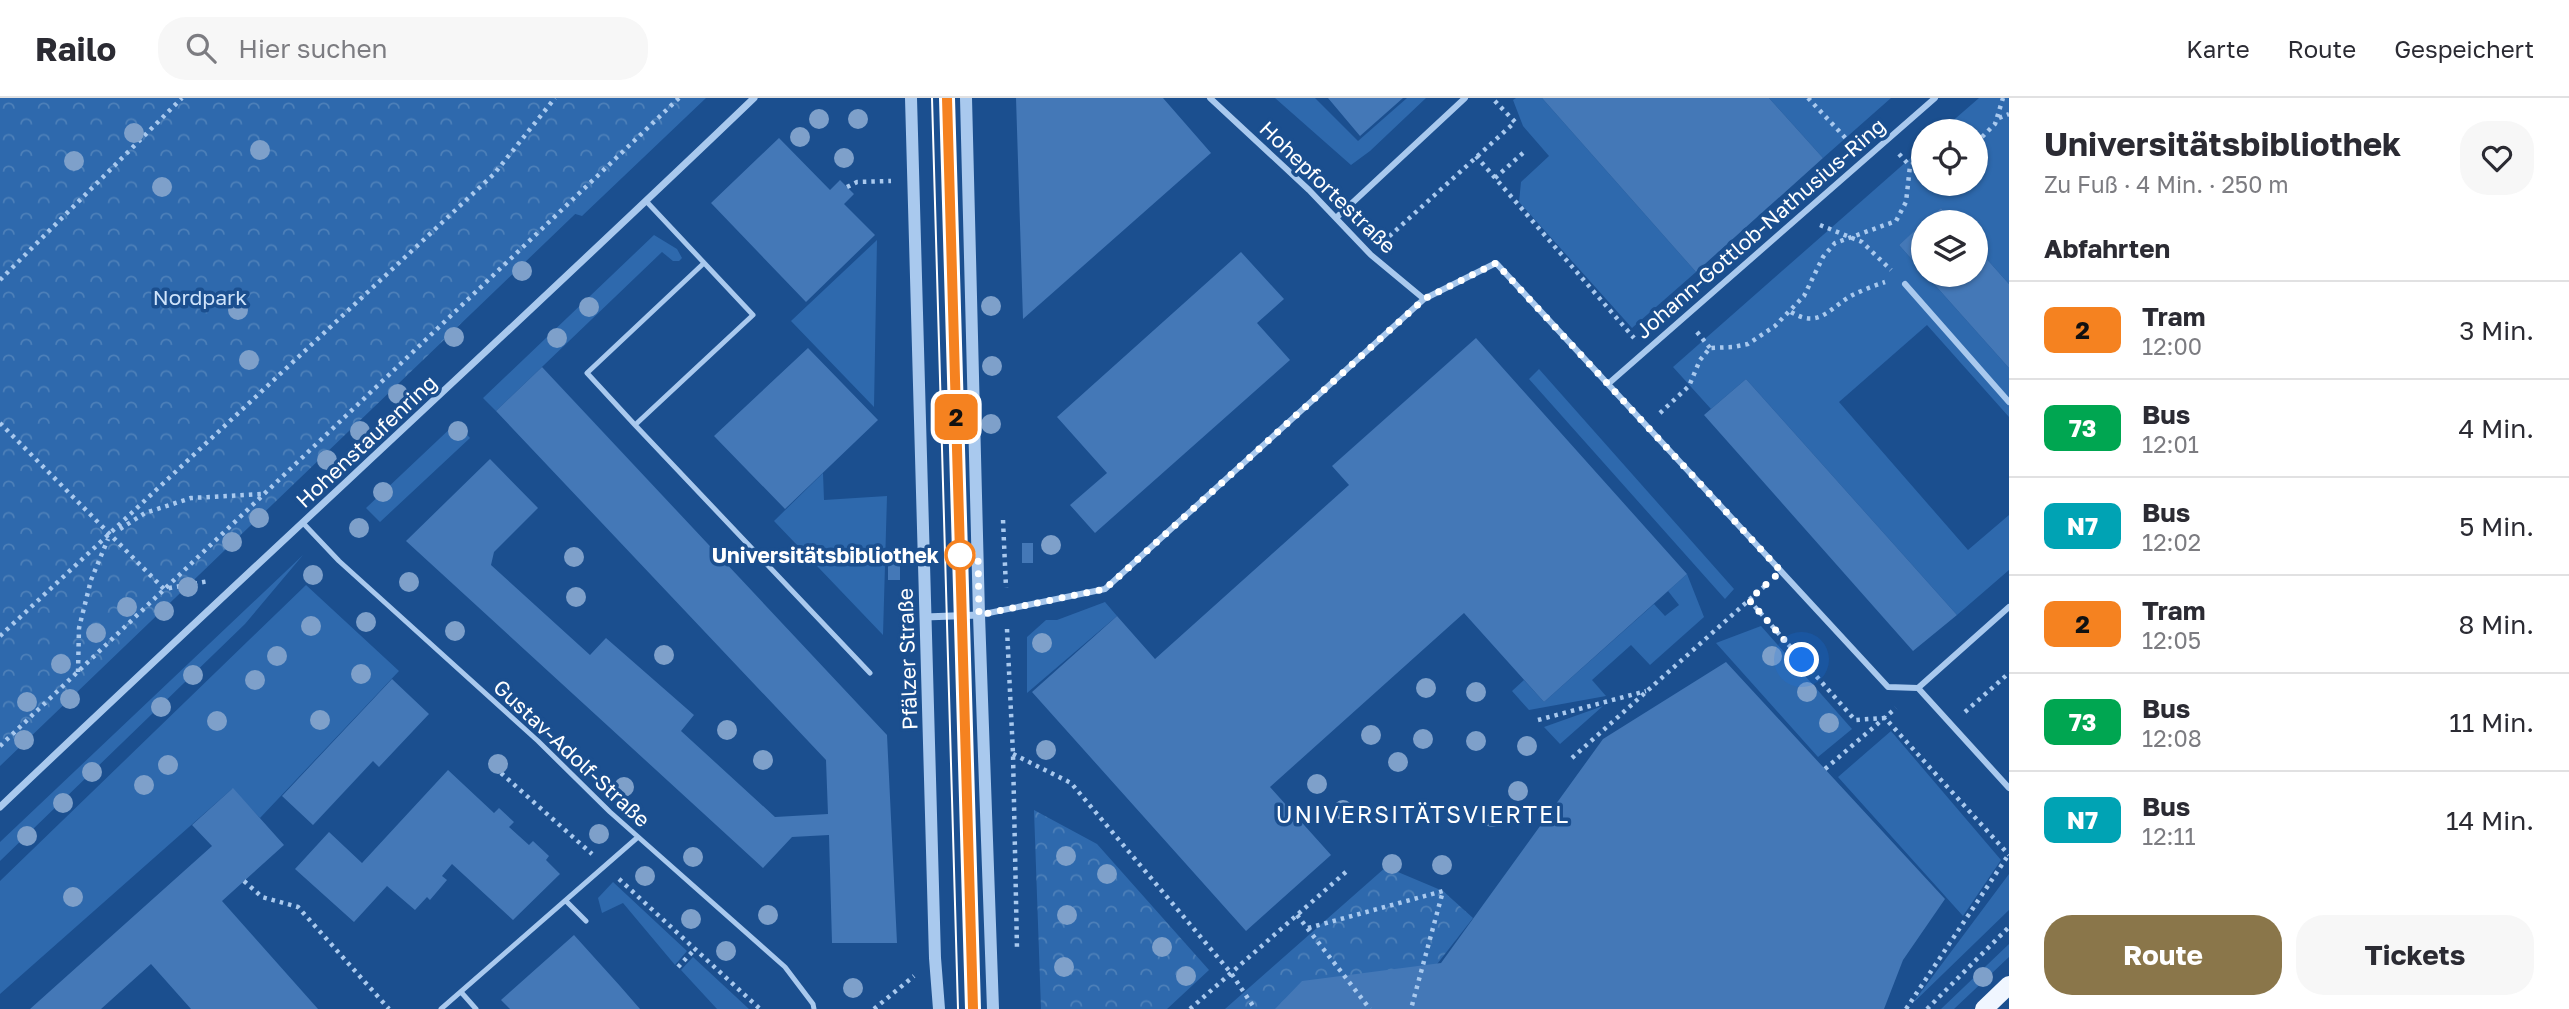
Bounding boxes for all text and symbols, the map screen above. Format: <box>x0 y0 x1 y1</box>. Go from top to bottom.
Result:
search box <box>158 17 648 80</box>
text: Railo <box>35 29 116 68</box>
icon: search <box>182 29 220 67</box>
text: Hier suchen <box>238 33 388 64</box>
text: Karte <box>2186 34 2250 63</box>
text: Route <box>2288 34 2356 63</box>
text: Gespeichert <box>2394 34 2534 63</box>
street label: Johann-Gottlob-Nathusius-Ring <box>1630 112 1890 344</box>
street label: Hohepfortestraße <box>1254 115 1402 259</box>
map controls <box>1911 119 1988 287</box>
button: locate <box>1911 119 1988 196</box>
button: heart <box>2460 121 2534 195</box>
text: Universitätsbibliothek <box>2044 124 2401 163</box>
text: Zu Fuß · 4 Min. · 250 m <box>2044 170 2289 198</box>
button: layers <box>1911 210 1988 287</box>
text: Abfahrten <box>2044 233 2170 264</box>
park label: Nordpark <box>153 284 247 310</box>
text: Tram <box>2142 301 2205 332</box>
text: 2 <box>2075 315 2090 344</box>
text: 3 Min. <box>2459 315 2534 346</box>
text: 12:00 <box>2142 332 2202 360</box>
street label: Hohenstaufenring <box>290 369 442 513</box>
line badge: 2 <box>933 394 979 440</box>
text: Bus <box>2142 399 2190 430</box>
text: 2 <box>949 402 963 431</box>
text: 73 <box>2069 413 2096 442</box>
text: 4 Min. <box>2459 413 2534 444</box>
text: 12:01 <box>2142 430 2199 458</box>
text: Bus <box>2142 497 2190 528</box>
text: N7 <box>2067 511 2098 540</box>
text: 5 Min. <box>2459 511 2534 542</box>
text: 12:02 <box>2142 528 2201 556</box>
marker: Universitätsbibliothek <box>945 540 975 570</box>
place label: Universitätsbibliothek <box>712 542 939 568</box>
street label: Pfälzer Straße <box>892 588 922 730</box>
text: Tram <box>2142 595 2205 626</box>
text: 2 <box>2075 609 2090 638</box>
text: 8 Min. <box>2459 609 2534 640</box>
text: 12:05 <box>2142 626 2201 654</box>
your location <box>1784 642 1819 677</box>
street label: Gustav-Adolf-Straße <box>488 674 656 832</box>
text: Bus <box>2142 693 2190 724</box>
text: 73 <box>2069 707 2096 736</box>
text: 11 Min. <box>2449 707 2534 738</box>
text: 12:08 <box>2142 724 2202 752</box>
text: Bus <box>2142 791 2190 822</box>
district label: UNIVERSITÄTSVIERTEL <box>1276 800 1570 828</box>
text: N7 <box>2067 805 2098 834</box>
text: 14 Min. <box>2446 805 2534 836</box>
text: 12:11 <box>2142 822 2196 850</box>
button: Route <box>2044 915 2282 995</box>
button: Tickets <box>2296 915 2534 995</box>

